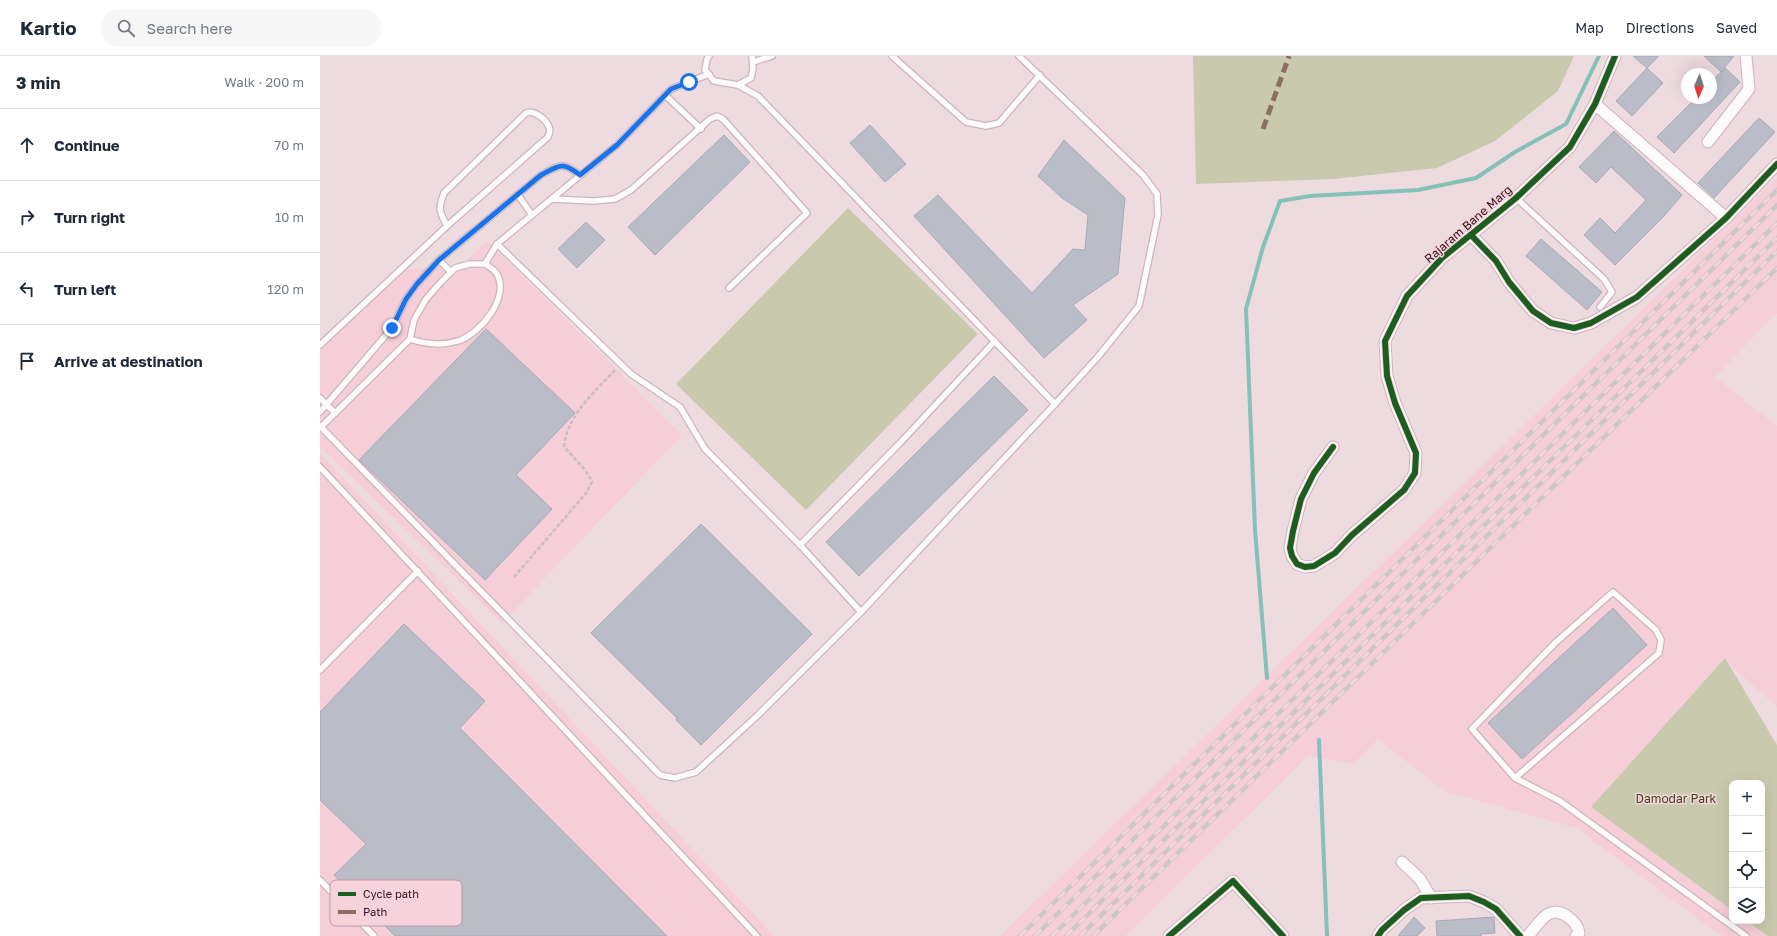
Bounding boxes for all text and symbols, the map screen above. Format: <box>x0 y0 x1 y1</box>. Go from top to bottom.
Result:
search box <box>101 10 381 46</box>
text: Kartio <box>20 16 77 39</box>
icon: search <box>115 17 137 39</box>
text: Search here <box>147 19 233 37</box>
text: Map <box>1575 19 1604 36</box>
text: Directions <box>1626 19 1694 36</box>
text: Saved <box>1716 19 1757 36</box>
north arrow <box>1681 68 1717 104</box>
text: 3 min <box>16 72 60 93</box>
route start <box>680 73 698 91</box>
text: Walk · 200 m <box>224 74 304 90</box>
icon: ahead <box>16 134 38 156</box>
text: Continue <box>54 136 120 154</box>
text: 70 m <box>274 137 304 153</box>
street label: Rajaram Bane Marg <box>1421 182 1515 266</box>
icon: right <box>16 206 38 228</box>
text: Turn right <box>54 208 125 226</box>
text: 10 m <box>275 209 304 225</box>
icon: left <box>16 278 38 300</box>
text: Turn left <box>54 280 116 298</box>
text: 120 m <box>267 281 304 297</box>
route end <box>383 319 401 337</box>
icon: arrive <box>16 350 38 372</box>
text: Arrive at destination <box>54 352 203 370</box>
map controls <box>1729 780 1765 924</box>
button: + <box>1729 780 1765 816</box>
park label: Damodar Park <box>1636 791 1717 806</box>
button: − <box>1729 816 1765 852</box>
button: locate <box>1729 852 1765 888</box>
legend <box>330 880 462 926</box>
text: Cycle path <box>363 887 419 900</box>
button: layers <box>1729 888 1765 924</box>
text: Path <box>363 905 387 918</box>

